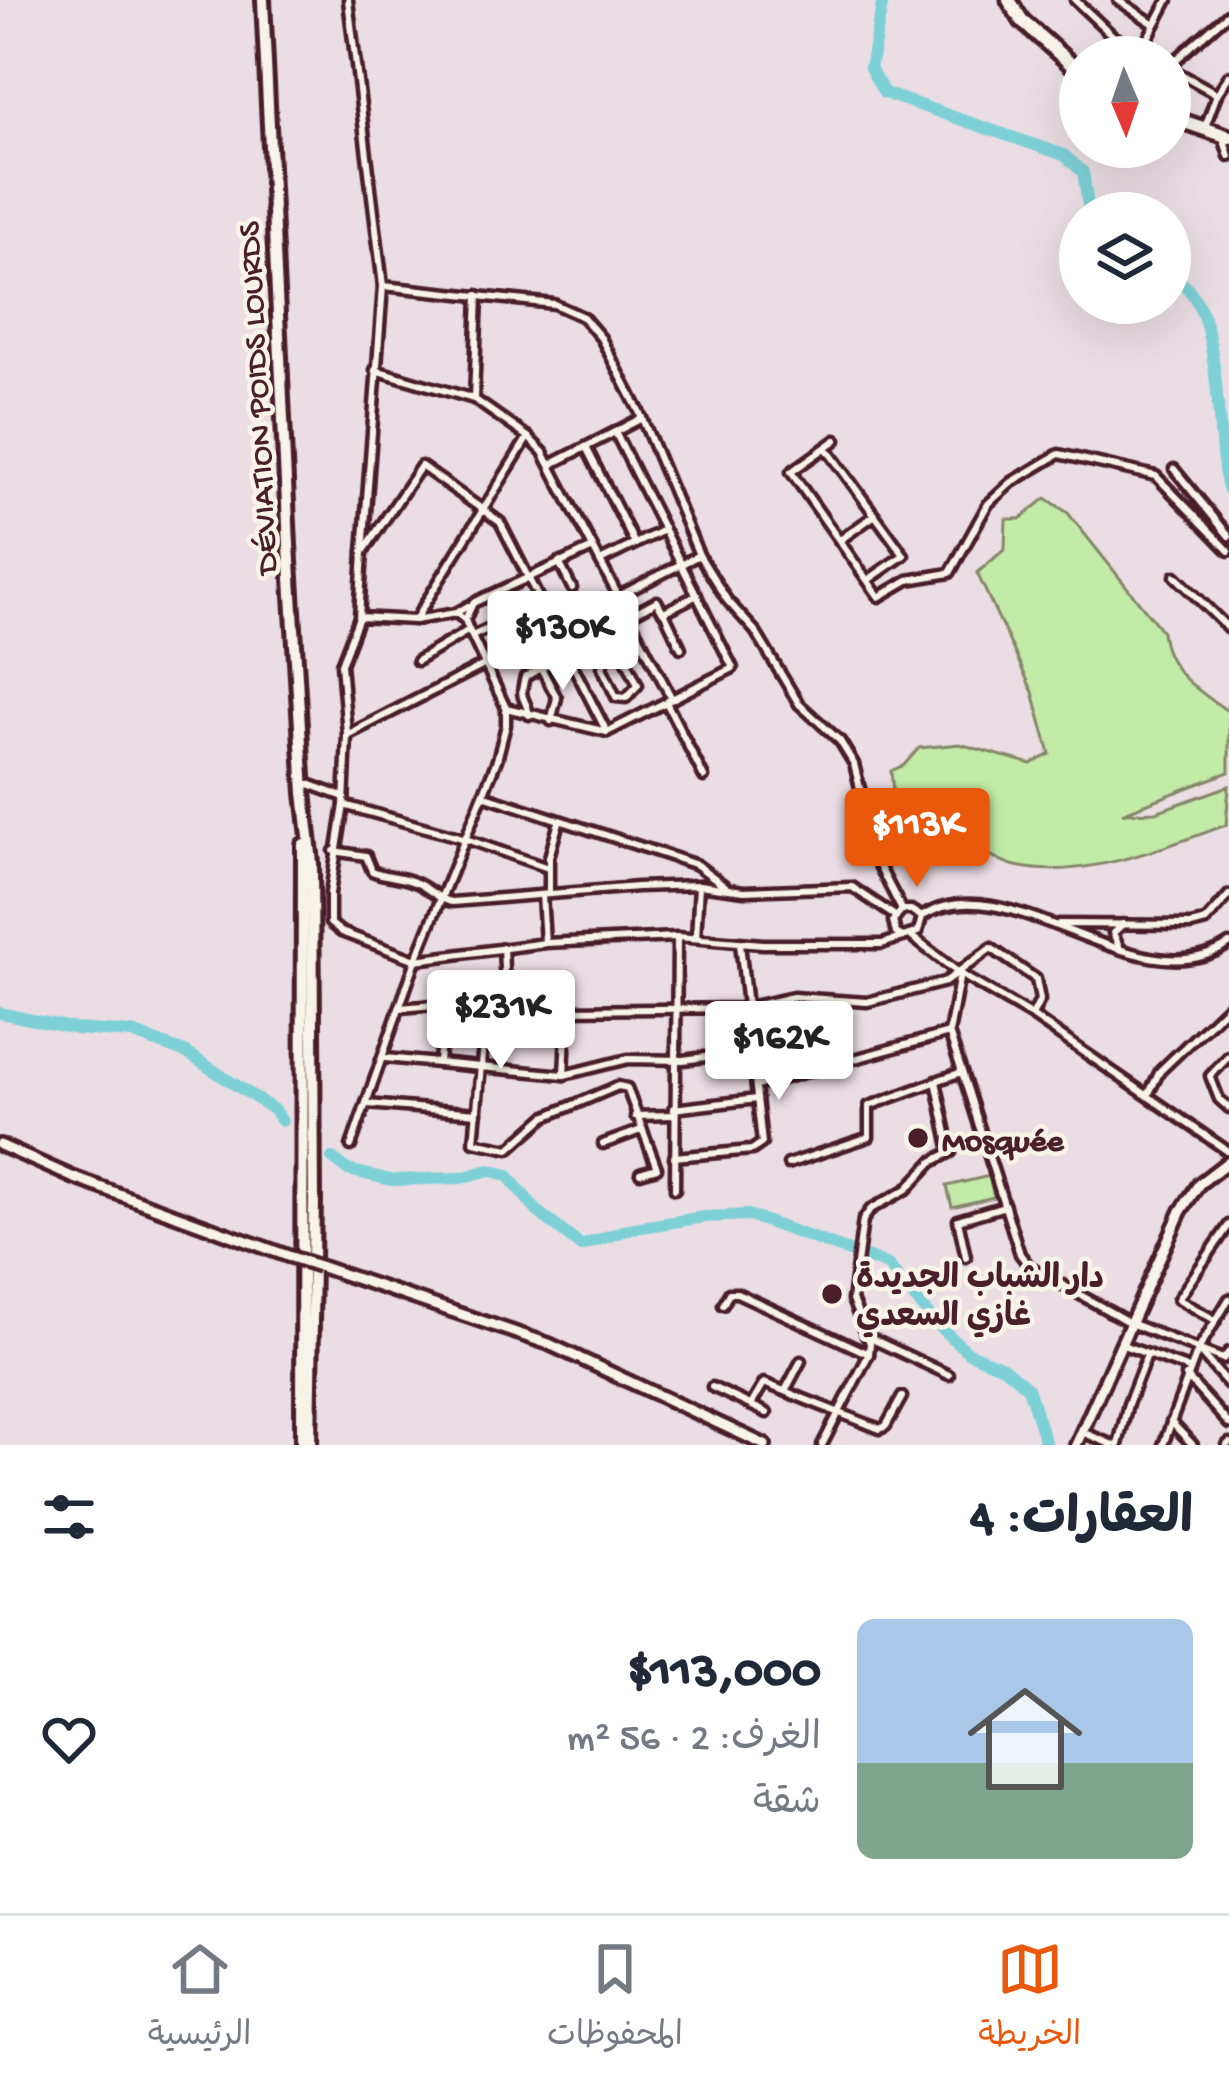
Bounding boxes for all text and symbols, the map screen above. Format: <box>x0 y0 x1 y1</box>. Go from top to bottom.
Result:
north arrow <box>1059 36 1191 168</box>
map controls <box>1059 36 1191 324</box>
button: layers <box>1059 192 1191 324</box>
street label: DÉVIATION POIDS LOURDS <box>233 220 289 577</box>
pin: $130K <box>479 591 647 693</box>
text: $130K <box>514 607 612 653</box>
pin: $113K <box>833 788 1001 890</box>
text: $113K <box>872 804 962 850</box>
pin: $231K <box>417 970 585 1072</box>
text: $231K <box>454 986 548 1032</box>
pin: $162K <box>695 1001 863 1103</box>
text: $162K <box>732 1017 826 1063</box>
marker: Mosquée <box>905 1125 931 1151</box>
place label: Mosquée <box>942 1125 1064 1163</box>
place label: دار الشباب الجديدة غازي السعدي <box>856 1261 1104 1338</box>
marker: دار الشباب الجديدة غازي السعدي <box>819 1281 845 1307</box>
icon: filters <box>36 1484 102 1550</box>
text: العقارات: 4 <box>970 1492 1193 1552</box>
text: $113,000 <box>628 1645 821 1705</box>
icon: home <box>953 1667 1097 1811</box>
icon: heart <box>36 1706 102 1772</box>
text: الغرف: 2 · 56 m² <box>567 1718 821 1764</box>
text: شقة <box>753 1782 821 1828</box>
tab: الرئيسية <box>148 1936 251 2062</box>
tab: المحفوظات <box>547 1936 683 2062</box>
tab: الخريطة <box>978 1936 1081 2062</box>

